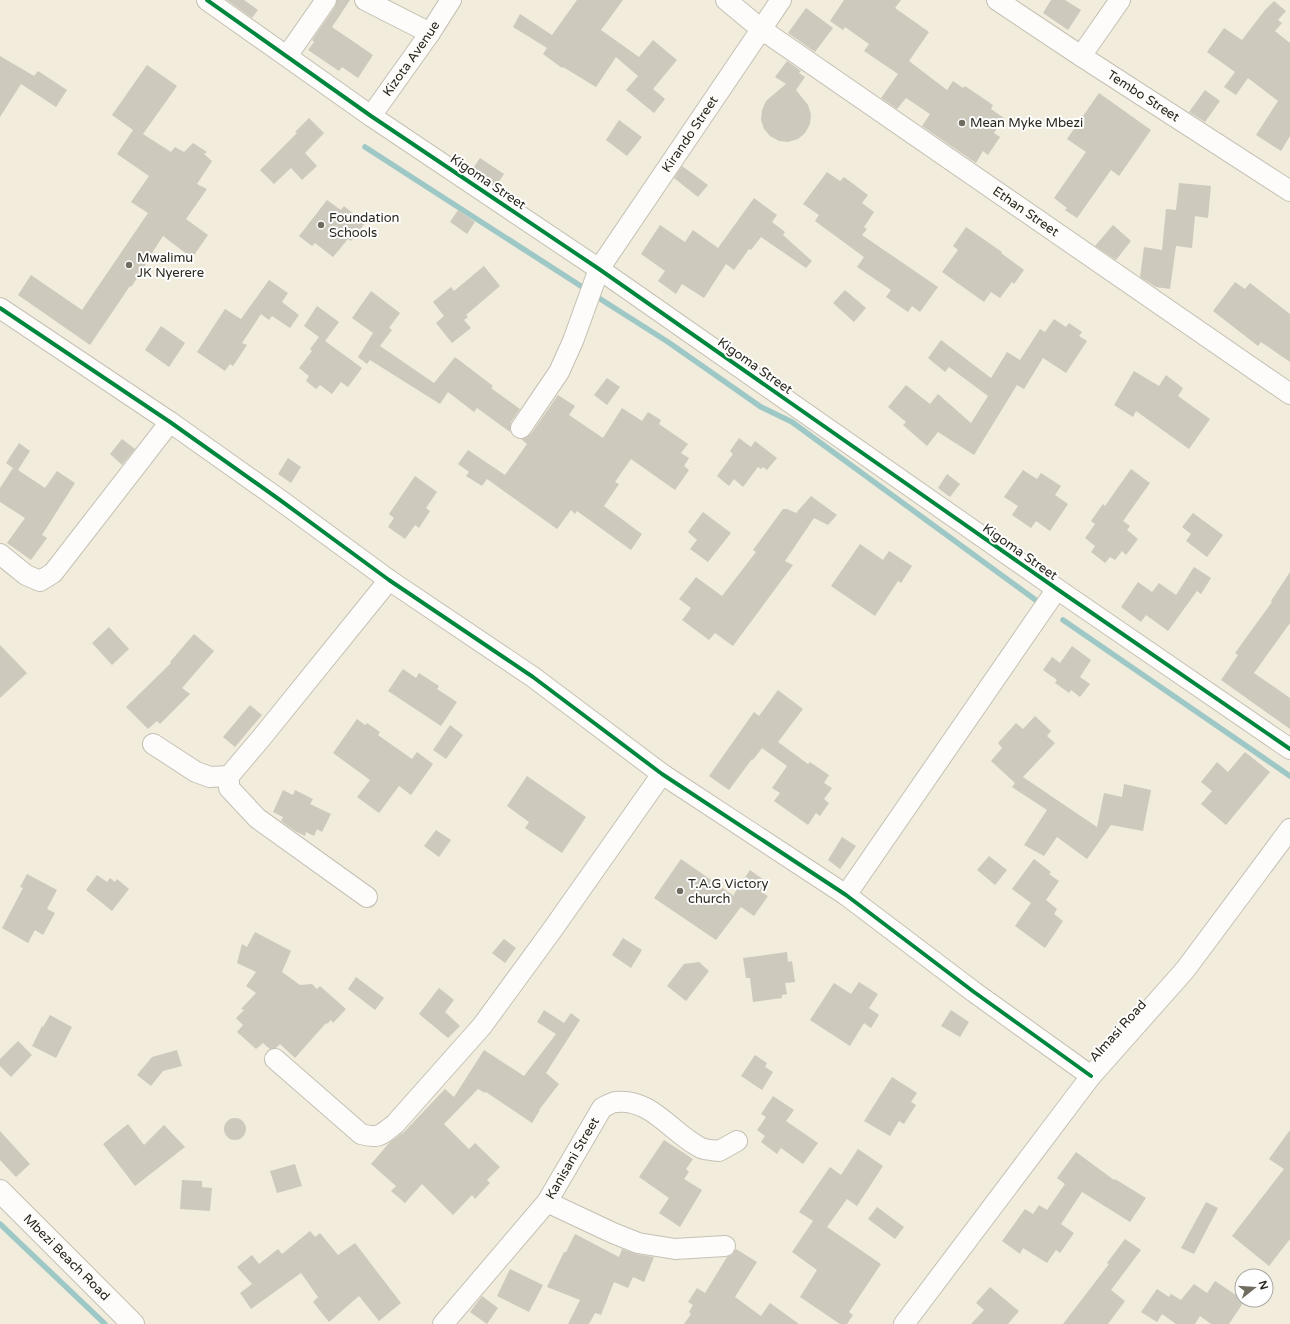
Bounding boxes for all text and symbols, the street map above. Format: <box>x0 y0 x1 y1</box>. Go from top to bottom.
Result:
street label: Kizota Avenue <box>379 18 443 100</box>
street label: Tembo Street <box>1104 67 1182 125</box>
street label: Kirando Street <box>659 93 722 175</box>
place label: Mean Myke Mbezi <box>970 115 1083 131</box>
marker: Mean Myke Mbezi <box>957 118 967 128</box>
street label: Kigoma Street <box>447 151 529 213</box>
street label: Ethan Street <box>990 183 1062 240</box>
place label: Foundation Schools <box>329 210 400 241</box>
marker: Foundation Schools <box>316 220 326 230</box>
place label: Mwalimu JK Nyerere <box>137 250 204 281</box>
marker: Mwalimu JK Nyerere <box>124 260 134 270</box>
street label: Kigoma Street <box>714 334 796 398</box>
street label: Kigoma Street <box>979 520 1061 584</box>
place label: T.A.G Victory church <box>688 876 768 907</box>
marker: T.A.G Victory church <box>675 886 685 896</box>
street label: Almasi Road <box>1086 997 1150 1065</box>
street label: Kanisani Street <box>542 1114 603 1202</box>
street label: Mbezi Beach Road <box>20 1211 113 1304</box>
north arrow <box>1234 1268 1274 1308</box>
text: N <box>1256 1279 1271 1291</box>

